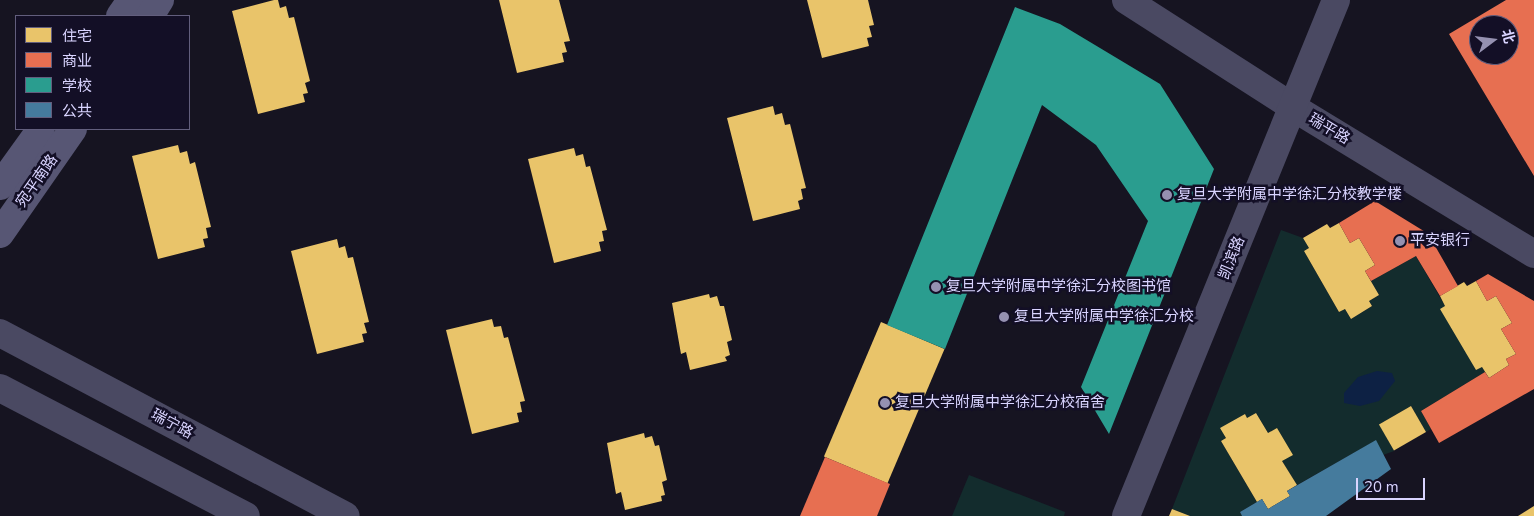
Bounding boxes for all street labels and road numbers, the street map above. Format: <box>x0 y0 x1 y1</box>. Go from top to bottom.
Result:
street label: 瑞平路 <box>1305 110 1353 148</box>
street label: 宛平南路 <box>12 151 62 211</box>
street label: 凯滨路 <box>1215 234 1249 282</box>
street label: 瑞宁路 <box>148 405 196 443</box>

